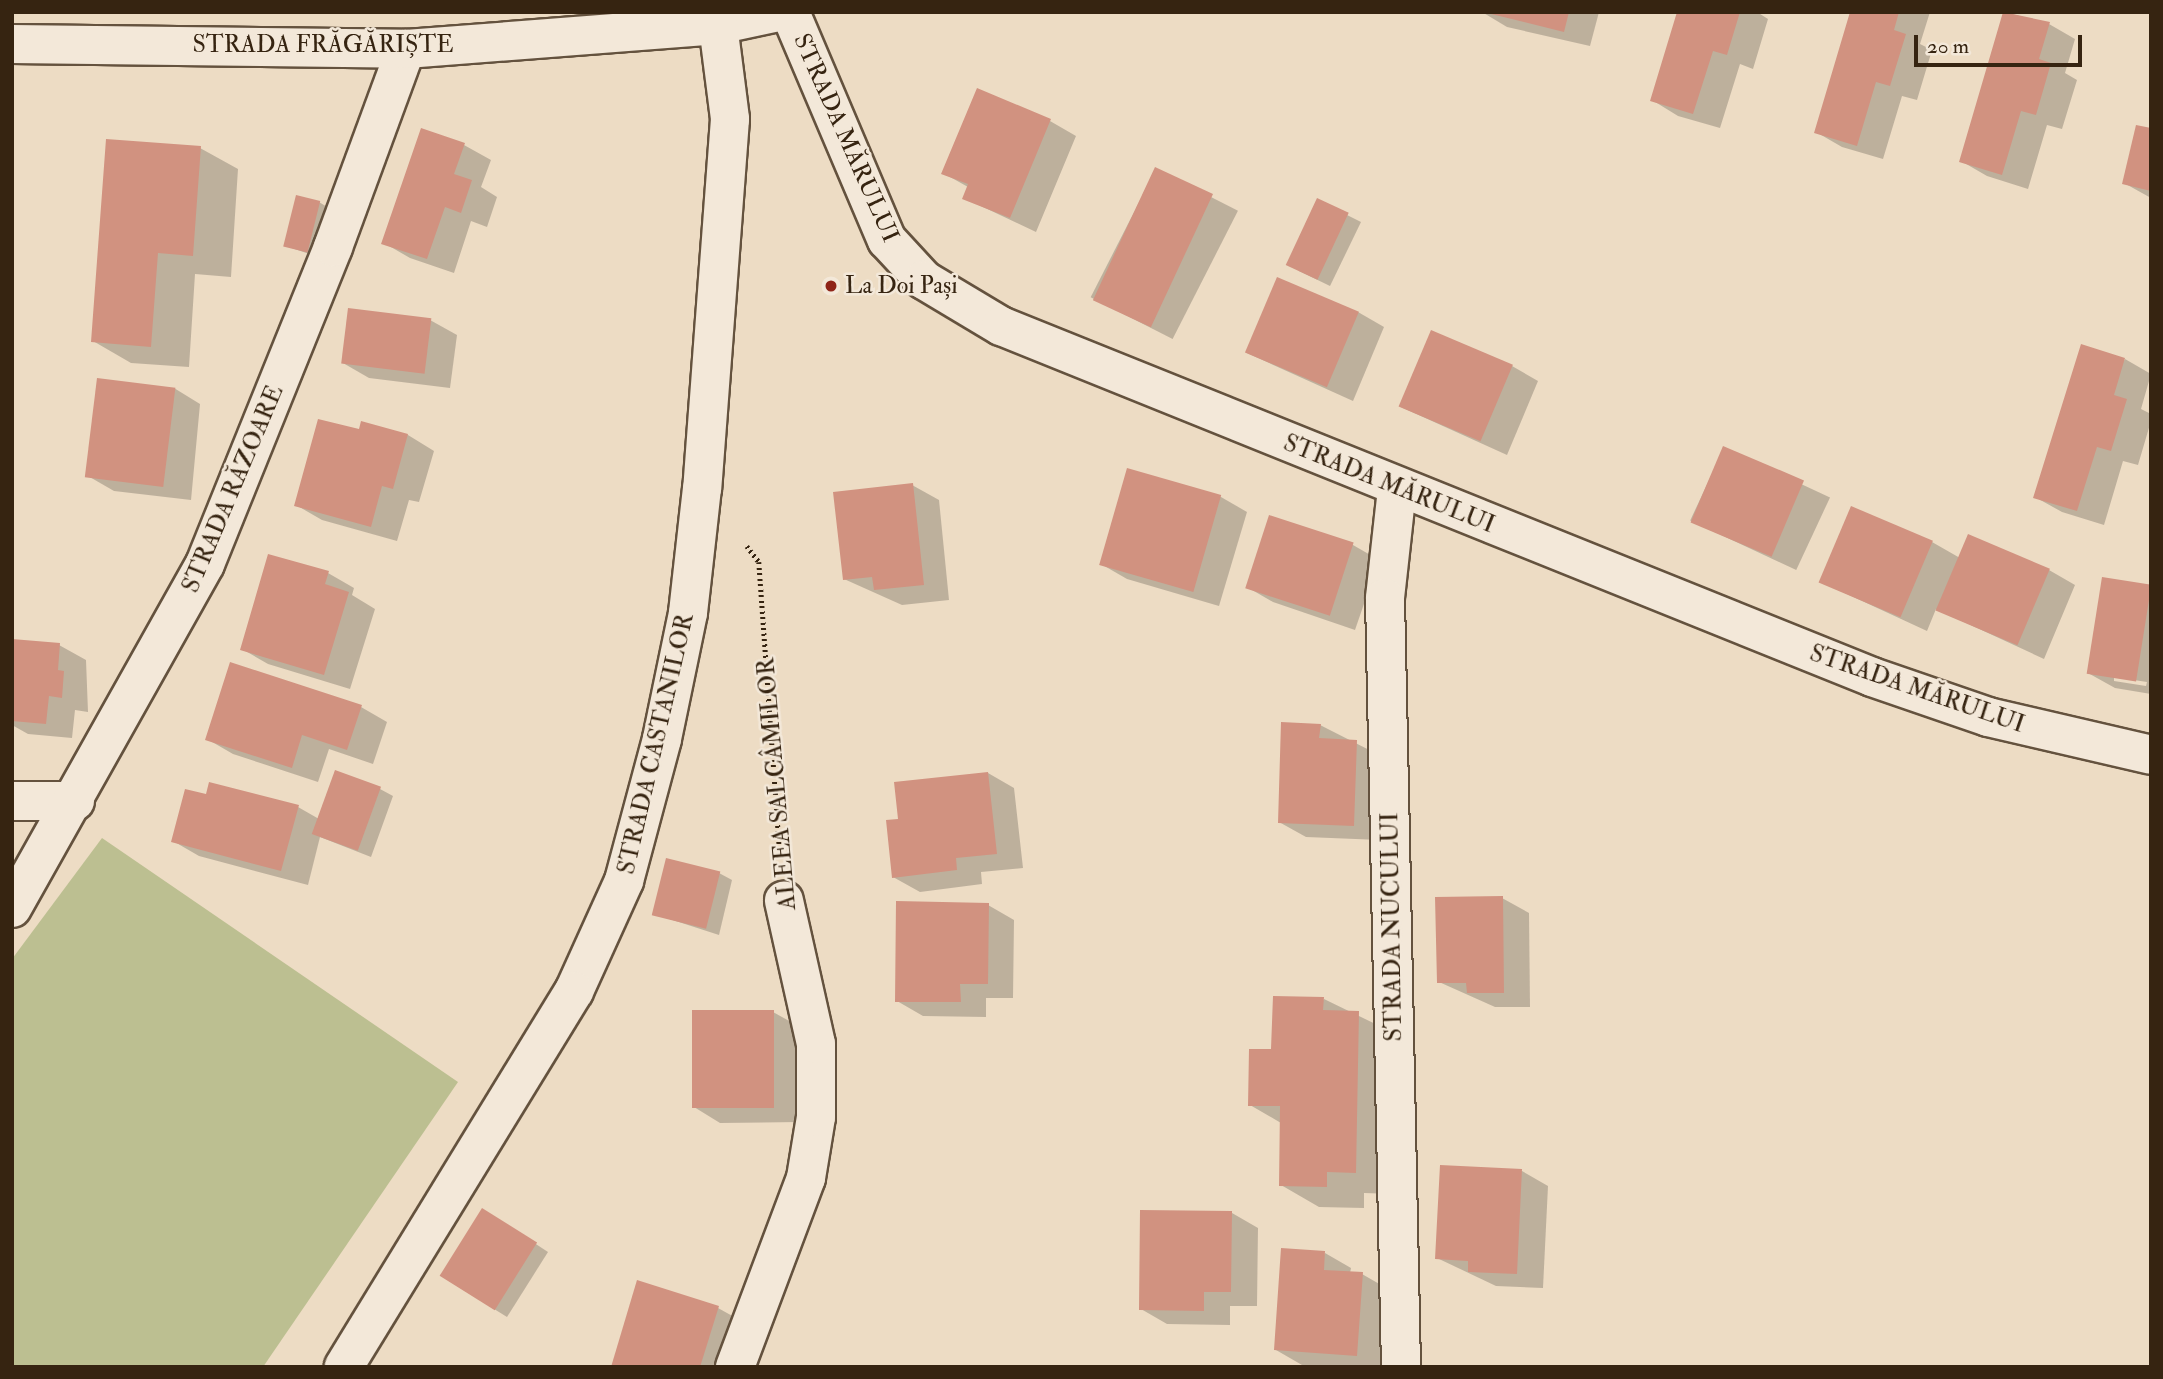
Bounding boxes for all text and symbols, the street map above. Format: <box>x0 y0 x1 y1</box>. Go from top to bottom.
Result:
scale bar <box>1918 21 2086 65</box>
street label: STRADA MĂRULUI <box>787 29 905 247</box>
street label: STRADA FRĂGĂRIȘTE <box>193 31 453 59</box>
text: 20 m <box>1927 33 1969 60</box>
place label: La Doi Pași <box>845 272 958 300</box>
marker: La Doi Pași <box>823 278 839 294</box>
street label: STRADA RĂZOARE <box>176 381 290 597</box>
street label: STRADA MĂRULUI <box>1279 428 1499 540</box>
street label: STRADA CASTANILOR <box>612 611 700 877</box>
street label: STRADA MĂRULUI <box>1806 639 2028 739</box>
street label: ALEEA SALCÂMILOR <box>752 657 802 911</box>
street label: STRADA NUCULUI <box>1376 812 1408 1042</box>

